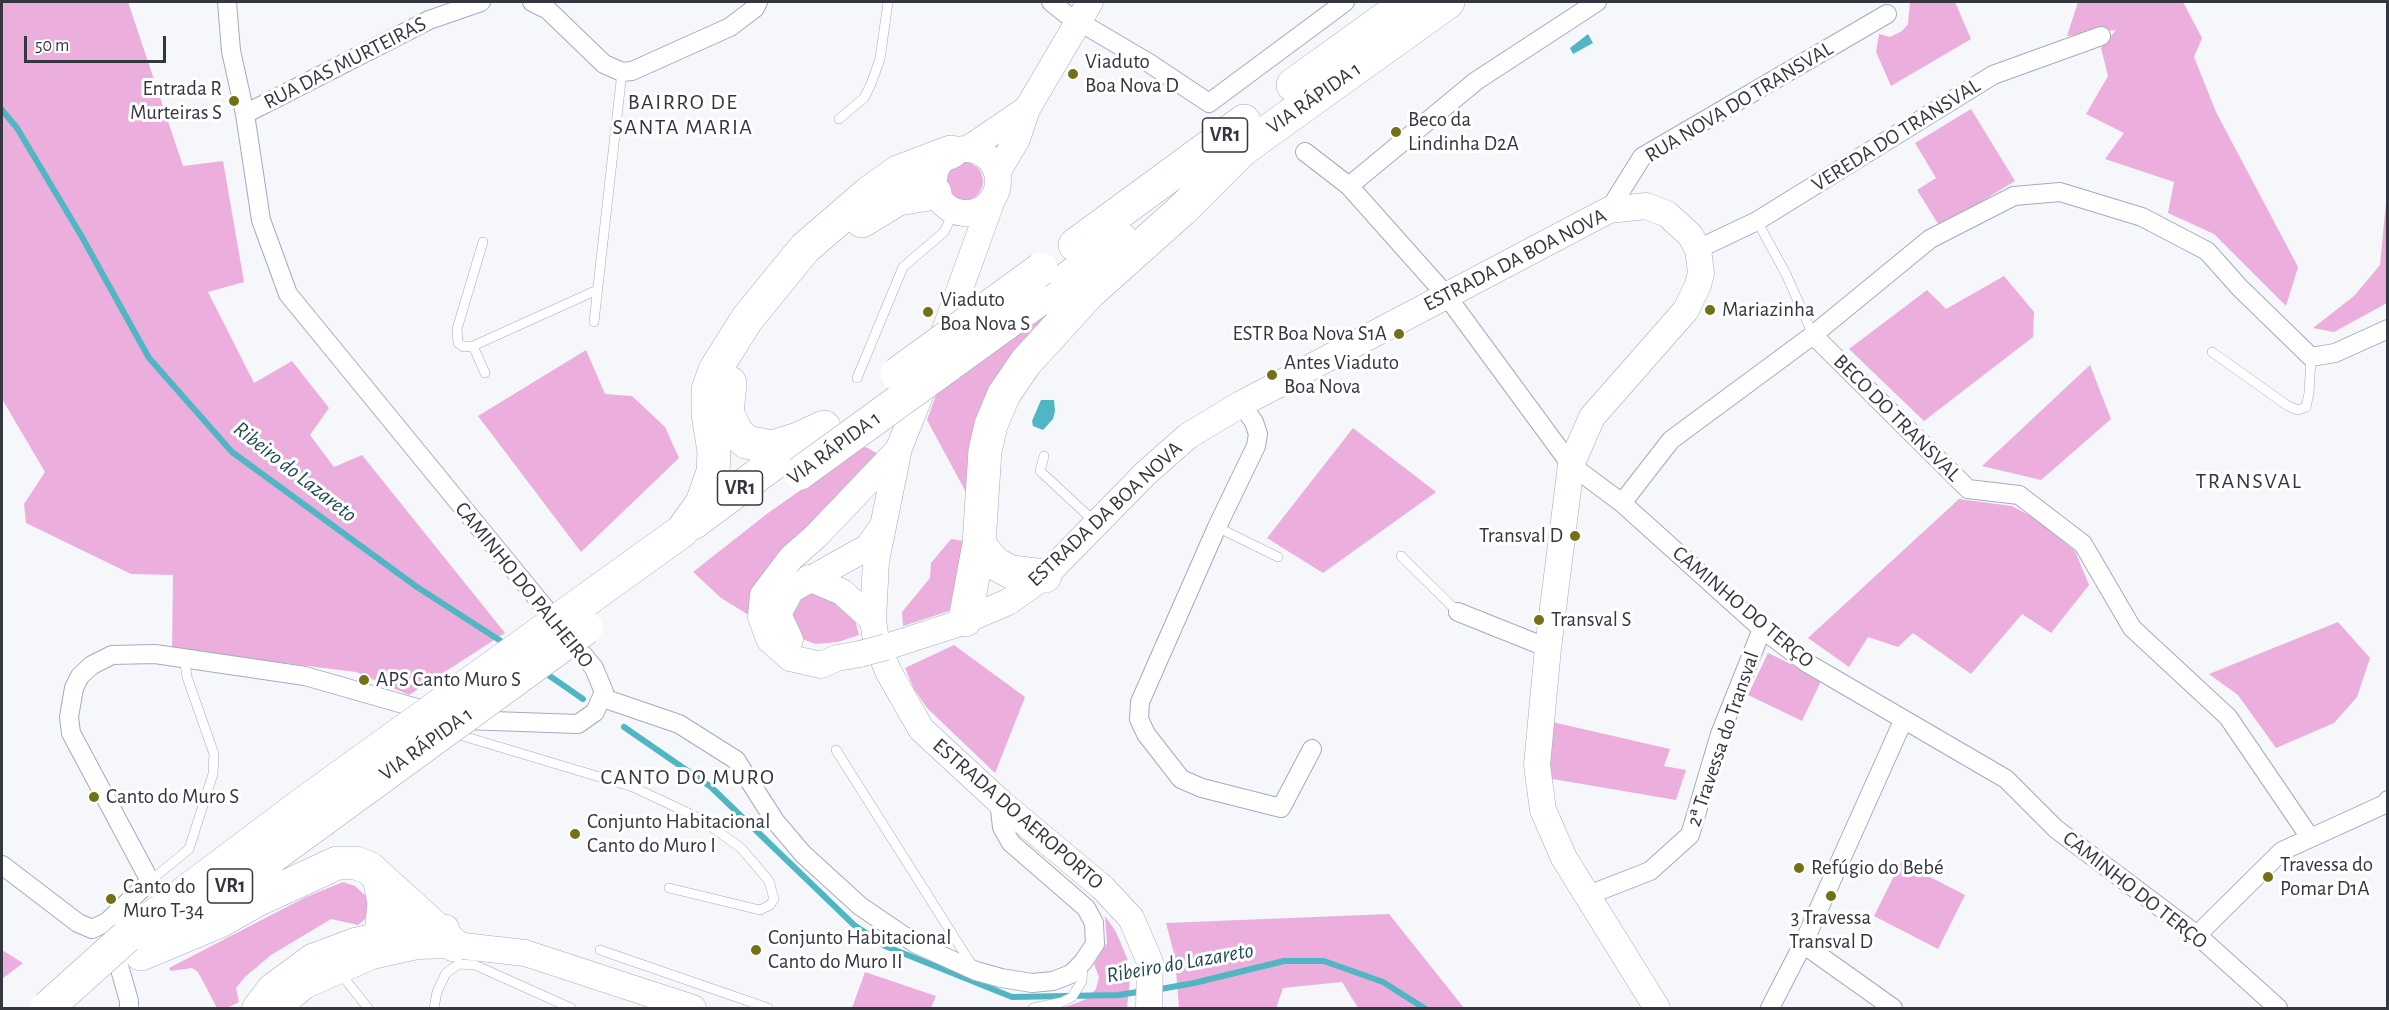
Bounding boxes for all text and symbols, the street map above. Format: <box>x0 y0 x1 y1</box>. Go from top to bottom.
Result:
street label: RUA DAS MURTEIRAS <box>260 11 430 115</box>
scale bar <box>27 24 170 62</box>
street label: RUA NOVA DO TRANSVAL <box>1641 36 1837 168</box>
text: 50 m <box>35 37 69 55</box>
place label: Viaduto Boa Nova D <box>1085 49 1179 99</box>
street label: VIA RÁPIDA 1 <box>1262 56 1366 140</box>
marker: Viaduto Boa Nova D <box>1066 67 1080 81</box>
street label: VEREDA DO TRANSVAL <box>1807 73 1985 197</box>
place label: Entrada R Murteiras S <box>130 76 222 126</box>
district label: BAIRRO DE SANTA MARIA <box>612 89 754 140</box>
marker: Entrada R Murteiras S <box>227 94 241 108</box>
place label: Beco da Lindinha D2A <box>1408 107 1519 157</box>
road number: VR1 <box>1202 118 1248 152</box>
marker: Beco da Lindinha D2A <box>1389 125 1403 139</box>
street label: ESTRADA DA BOA NOVA <box>1419 203 1611 317</box>
place label: Viaduto Boa Nova S <box>940 287 1030 337</box>
place label: Mariazinha <box>1722 297 1815 323</box>
marker: Mariazinha <box>1703 303 1717 317</box>
marker: Viaduto Boa Nova S <box>921 305 935 319</box>
place label: ESTR Boa Nova S1A <box>1232 321 1387 347</box>
marker: ESTR Boa Nova S1A <box>1392 327 1406 341</box>
street label: BECO DO TRANSVAL <box>1828 349 1966 487</box>
place label: Antes Viaduto Boa Nova <box>1284 350 1399 400</box>
marker: Antes Viaduto Boa Nova <box>1265 368 1279 382</box>
street label: VIA RÁPIDA 1 <box>782 406 886 490</box>
water label: Ribeiro do Lazareto <box>228 416 362 528</box>
street label: ESTRADA DA BOA NOVA <box>1023 436 1187 592</box>
district label: TRANSVAL <box>2196 468 2302 494</box>
road number: VR1 <box>718 471 762 505</box>
street label: CAMINHO DO PALHEIRO <box>449 497 599 673</box>
place label: Transval D <box>1479 523 1563 549</box>
marker: Transval D <box>1568 529 1582 543</box>
street label: CAMINHO DO TERÇO <box>1667 541 1819 673</box>
place label: Transval S <box>1551 607 1631 633</box>
marker: Transval S <box>1532 613 1546 627</box>
street label: 2ª Travessa do Transval <box>1681 648 1765 830</box>
place label: APS Canto Muro S <box>376 667 521 693</box>
marker: APS Canto Muro S <box>357 673 371 687</box>
street label: VIA RÁPIDA 1 <box>374 702 478 786</box>
street label: ESTRADA DO AEROPORTO <box>927 733 1109 895</box>
district label: CANTO DO MURO <box>601 764 775 790</box>
place label: Canto do Muro S <box>106 784 239 810</box>
marker: Canto do Muro S <box>87 790 101 804</box>
place label: Conjunto Habitacional Canto do Muro I <box>587 809 770 859</box>
street label: CAMINHO DO TERÇO <box>2058 826 2212 954</box>
marker: Conjunto Habitacional Canto do Muro I <box>568 827 582 841</box>
place label: Travessa do Pomar D1A <box>2280 852 2373 902</box>
place label: Refúgio do Bebé <box>1811 855 1944 881</box>
marker: Refúgio do Bebé <box>1792 861 1806 875</box>
road number: VR1 <box>208 869 252 903</box>
marker: Travessa do Pomar D1A <box>2261 870 2275 884</box>
place label: Canto do Muro T-34 <box>123 874 204 924</box>
marker: 3 Travessa Transval D <box>1824 889 1838 903</box>
marker: Canto do Muro T-34 <box>104 892 118 906</box>
place label: 3 Travessa Transval D <box>1789 905 1873 955</box>
place label: Conjunto Habitacional Canto do Muro II <box>768 925 951 975</box>
water label: Ribeiro do Lazareto <box>1104 937 1256 989</box>
marker: Conjunto Habitacional Canto do Muro II <box>749 943 763 957</box>

